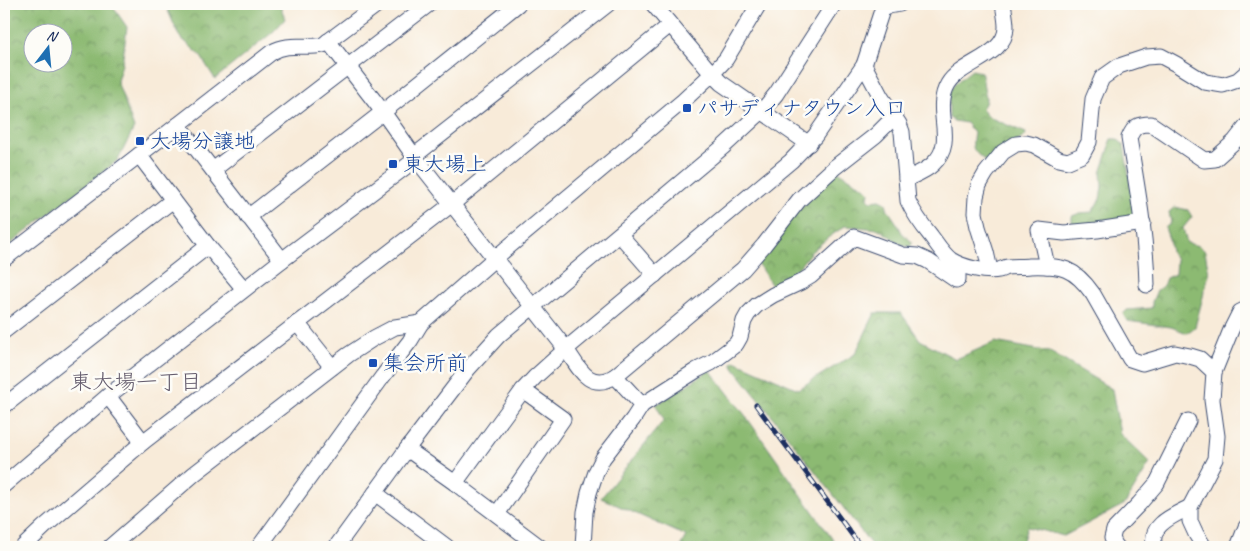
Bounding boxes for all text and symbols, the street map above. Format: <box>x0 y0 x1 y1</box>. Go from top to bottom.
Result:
north arrow <box>22 22 72 72</box>
text: N <box>45 27 60 46</box>
place label: パサディナタウン入口 <box>697 95 906 121</box>
marker: パサディナタウン入口 <box>681 102 693 114</box>
place label: 大場分譲地 <box>150 128 255 154</box>
marker: 大場分譲地 <box>134 135 146 147</box>
place label: 東大場上 <box>403 151 487 177</box>
marker: 東大場上 <box>387 158 399 170</box>
place label: 集会所前 <box>383 350 467 376</box>
marker: 集会所前 <box>367 357 379 369</box>
district label: 東大場一丁目 <box>70 368 202 396</box>

